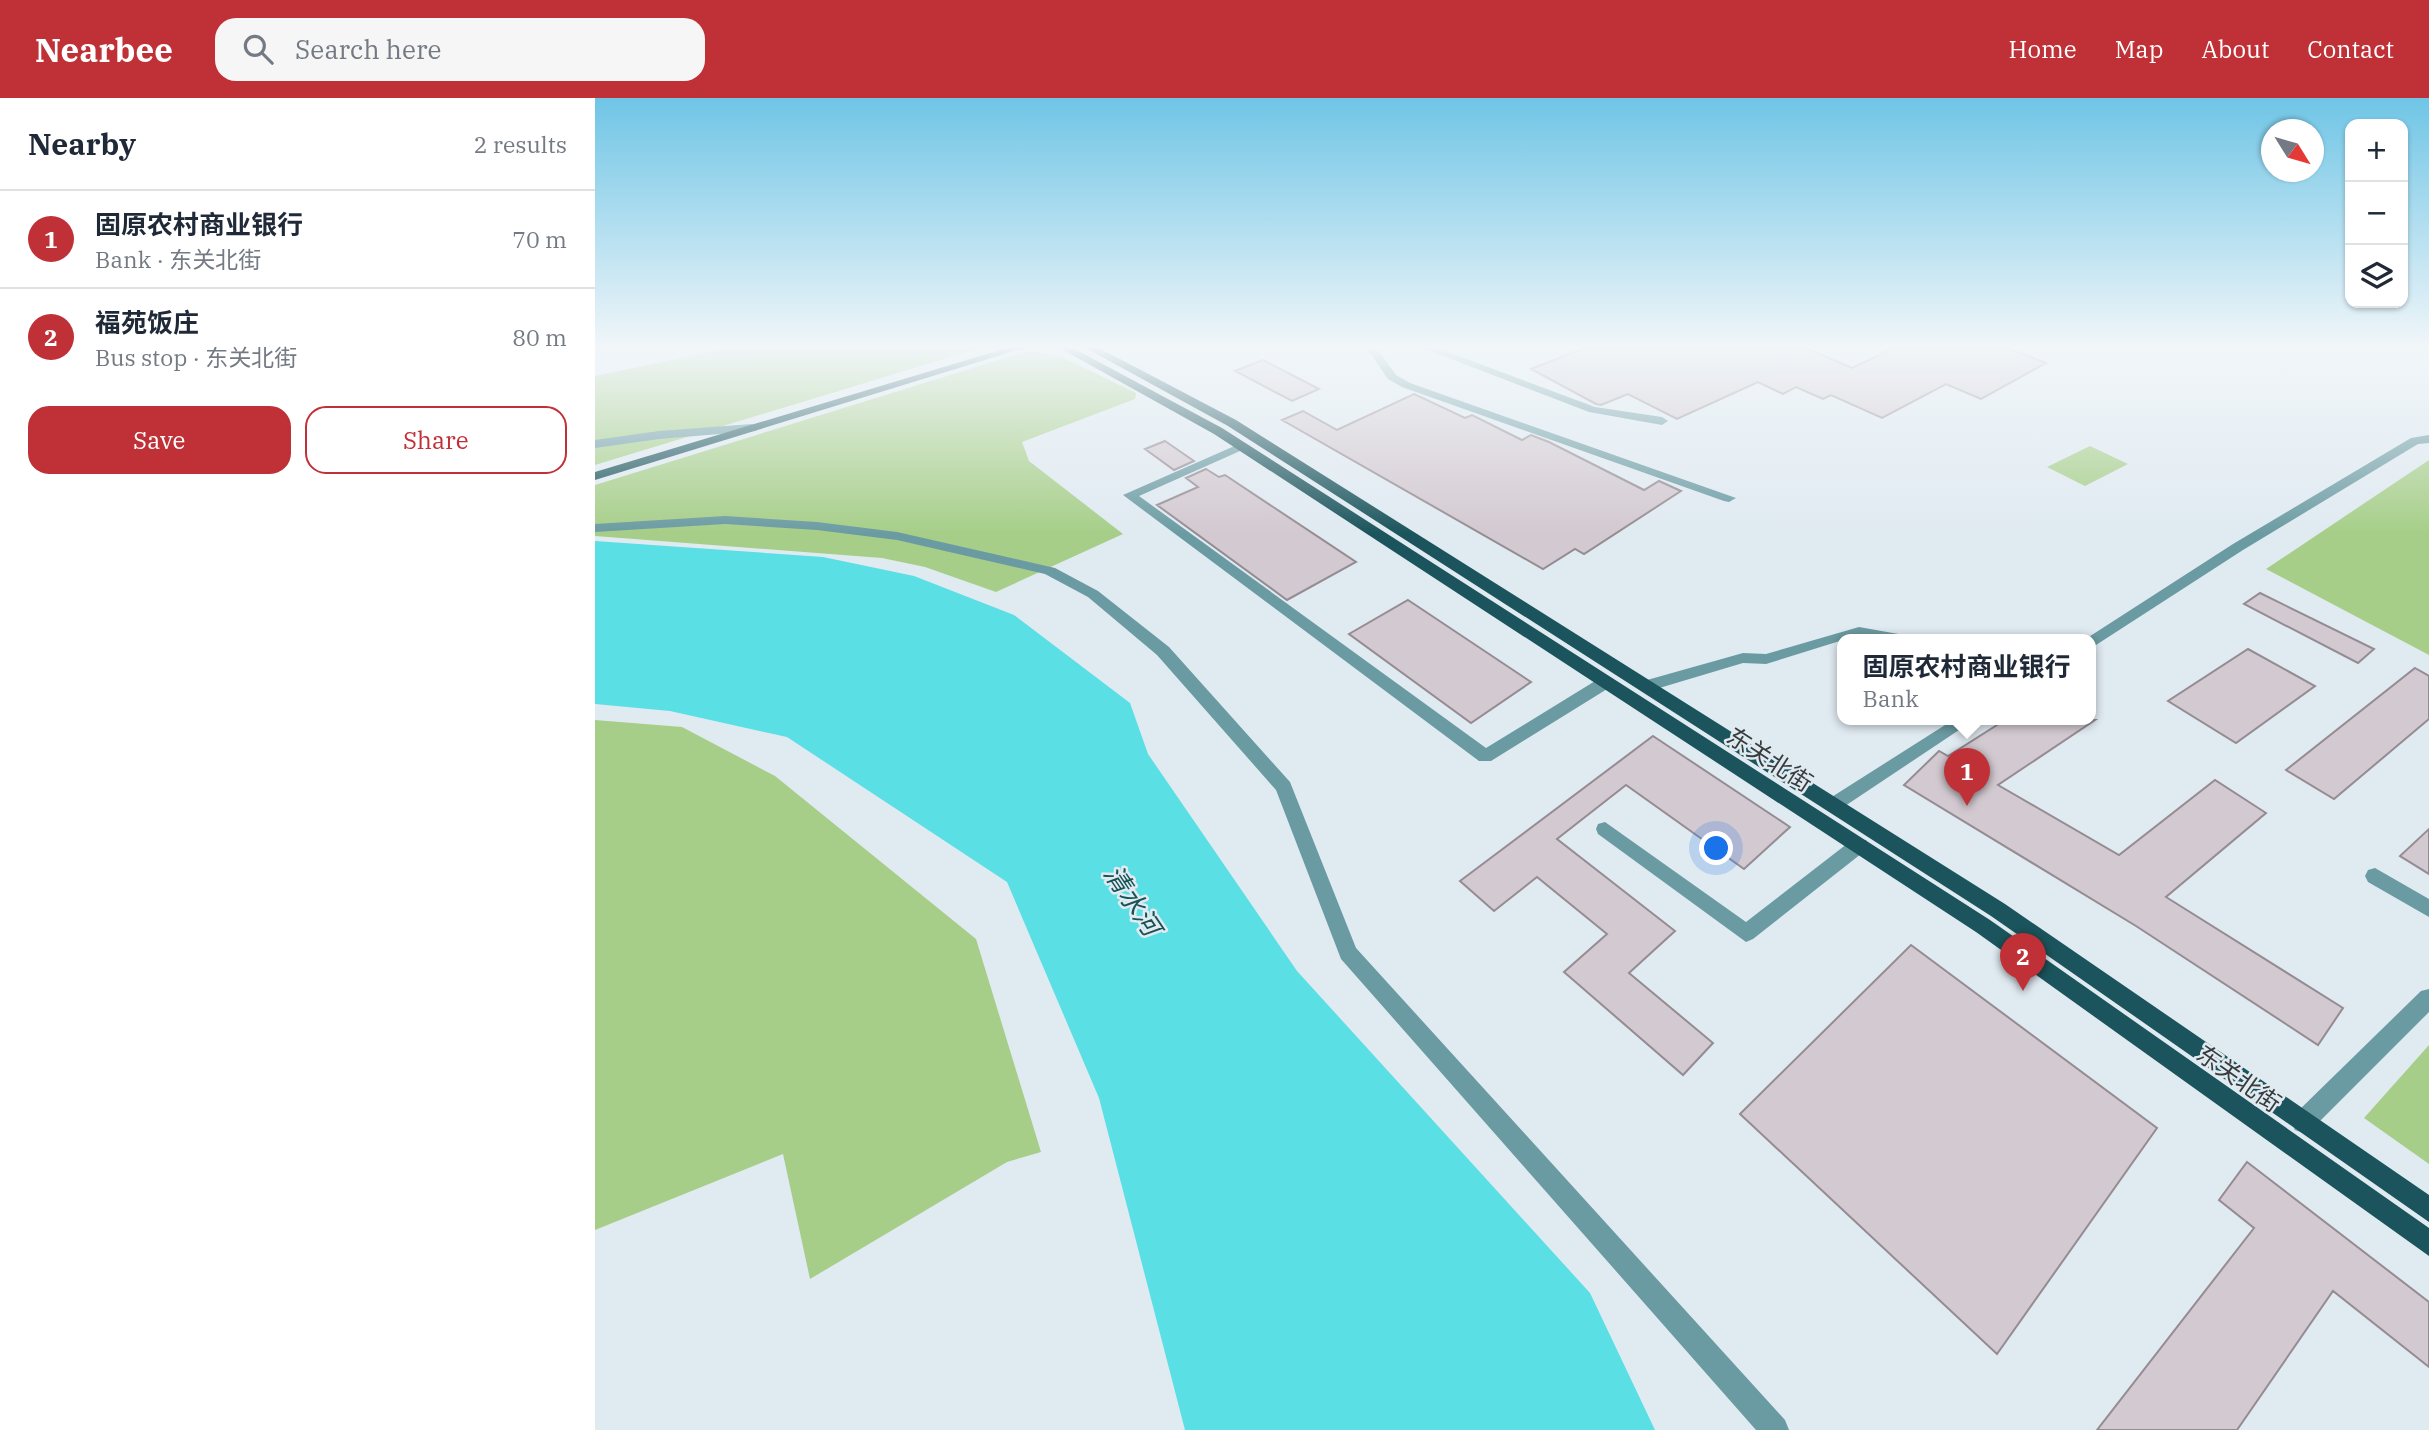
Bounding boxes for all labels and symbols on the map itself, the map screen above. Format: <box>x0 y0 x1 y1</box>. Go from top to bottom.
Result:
north arrow <box>2261 119 2324 182</box>
street label: 东关北街 <box>1721 719 1819 799</box>
pin: 1 <box>1944 748 1990 806</box>
your location <box>1699 831 1733 865</box>
water label: 清水河 <box>1097 858 1172 946</box>
pin: 2 <box>2000 933 2046 991</box>
street label: 东关北街 <box>2191 1037 2287 1119</box>

